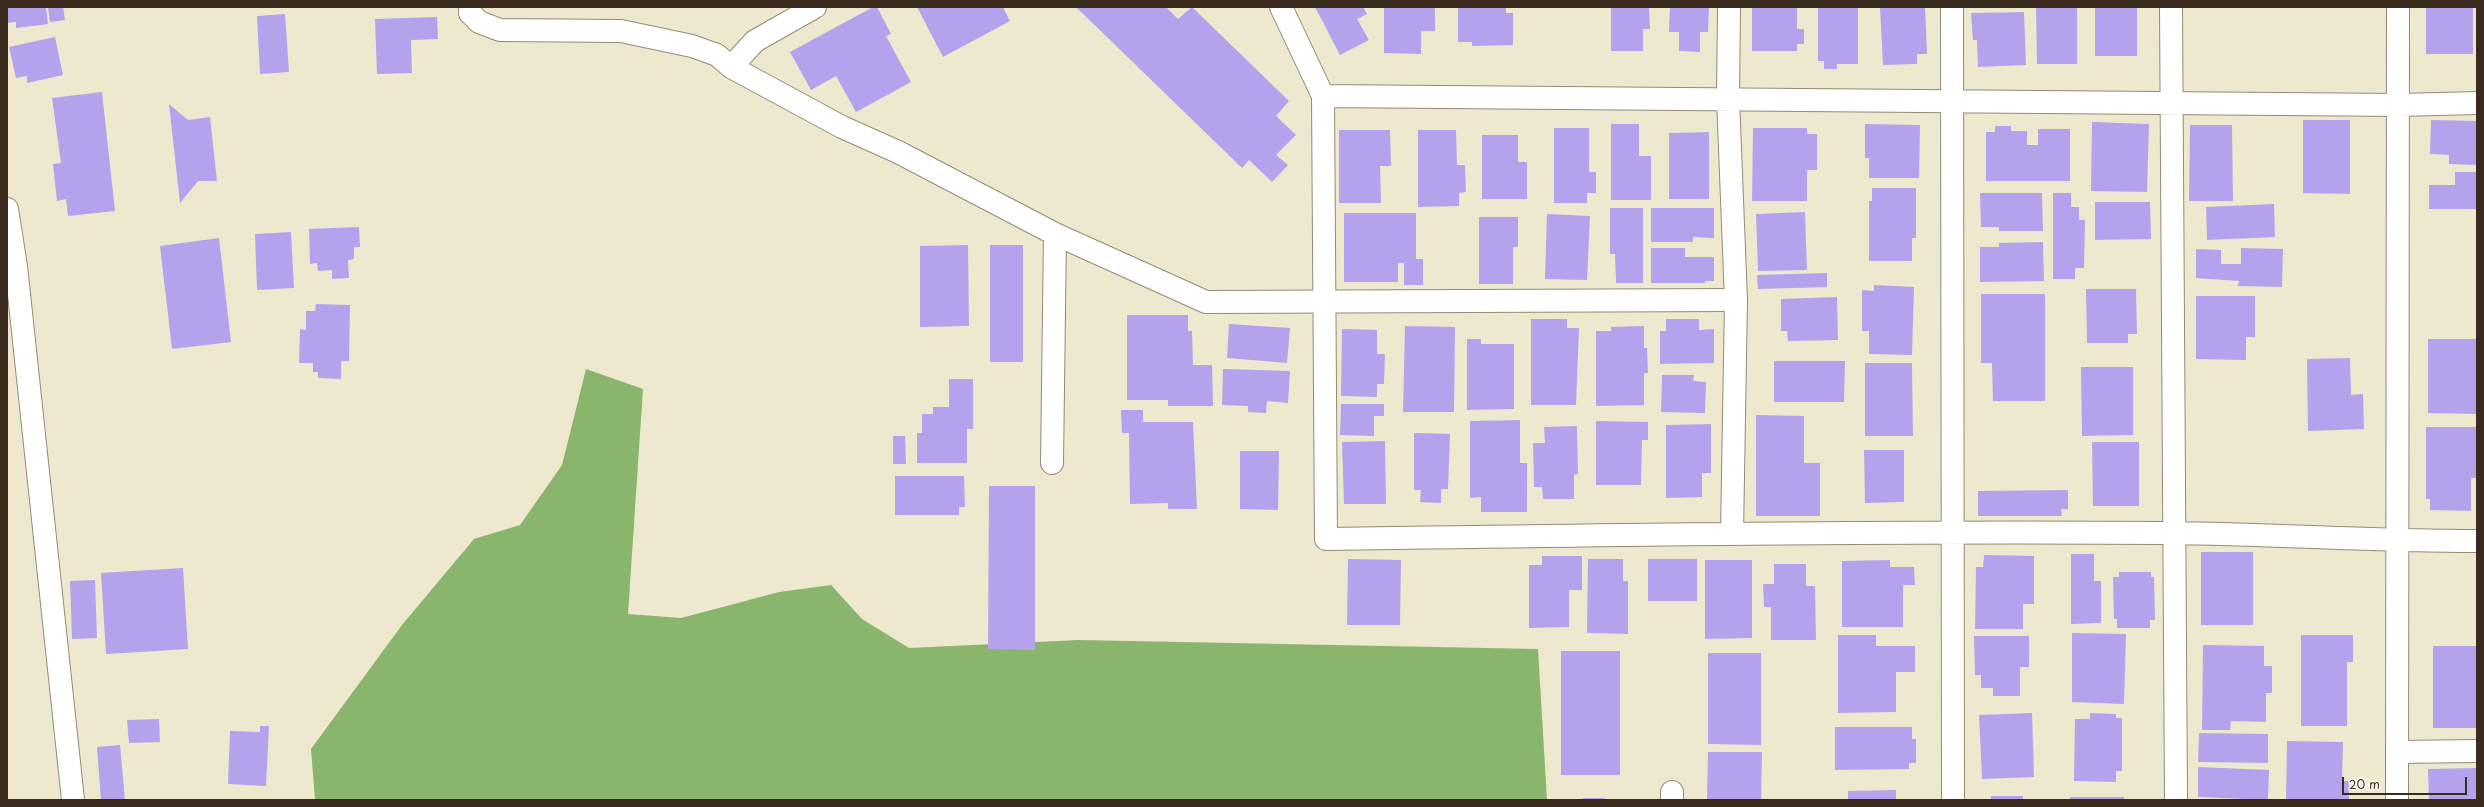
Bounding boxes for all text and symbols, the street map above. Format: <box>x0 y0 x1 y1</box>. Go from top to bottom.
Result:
scale bar <box>2344 769 2469 795</box>
text: 20 m <box>2349 775 2380 793</box>

